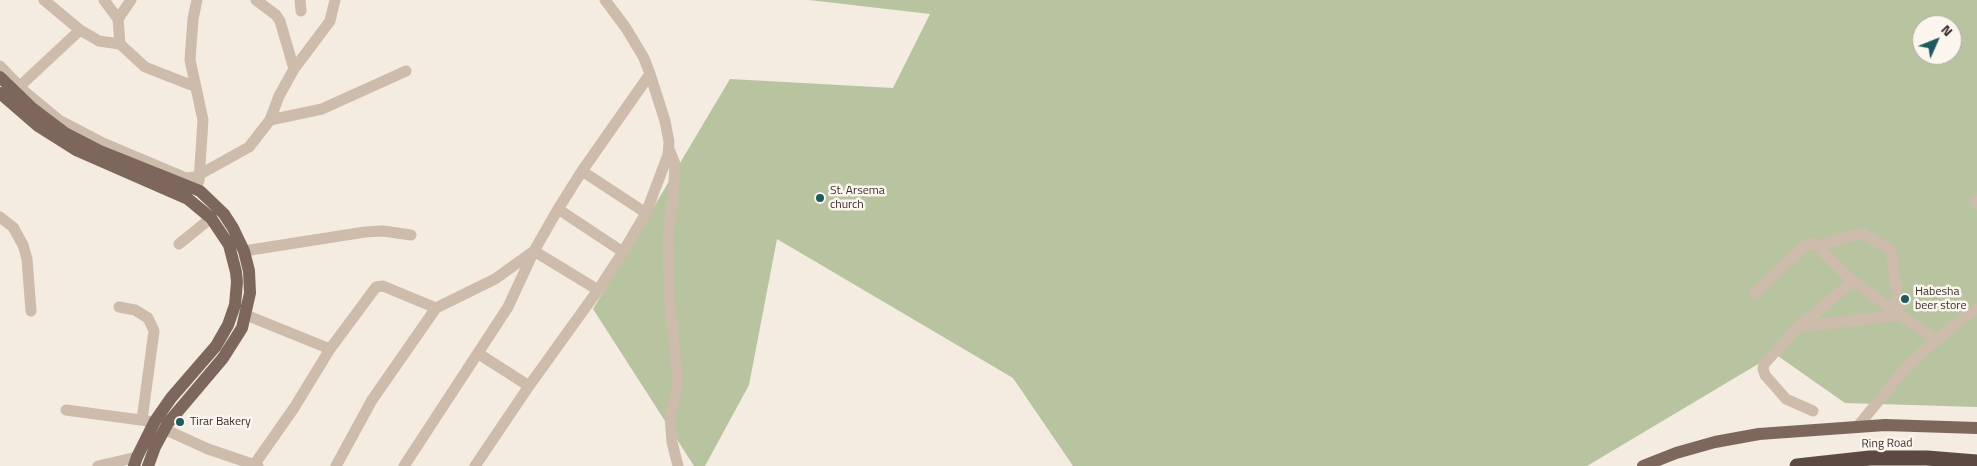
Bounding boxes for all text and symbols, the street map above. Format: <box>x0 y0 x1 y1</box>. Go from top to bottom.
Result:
north arrow <box>1912 15 1962 65</box>
text: N <box>1937 19 1958 41</box>
place label: St. Arsema church <box>830 184 885 212</box>
marker: St. Arsema church <box>814 192 826 204</box>
place label: Habesha beer store <box>1915 285 1966 313</box>
marker: Habesha beer store <box>1899 293 1911 305</box>
place label: Tirar Bakery <box>190 415 251 429</box>
marker: Tirar Bakery <box>174 416 186 428</box>
street label: Ring Road <box>1861 436 1913 452</box>

